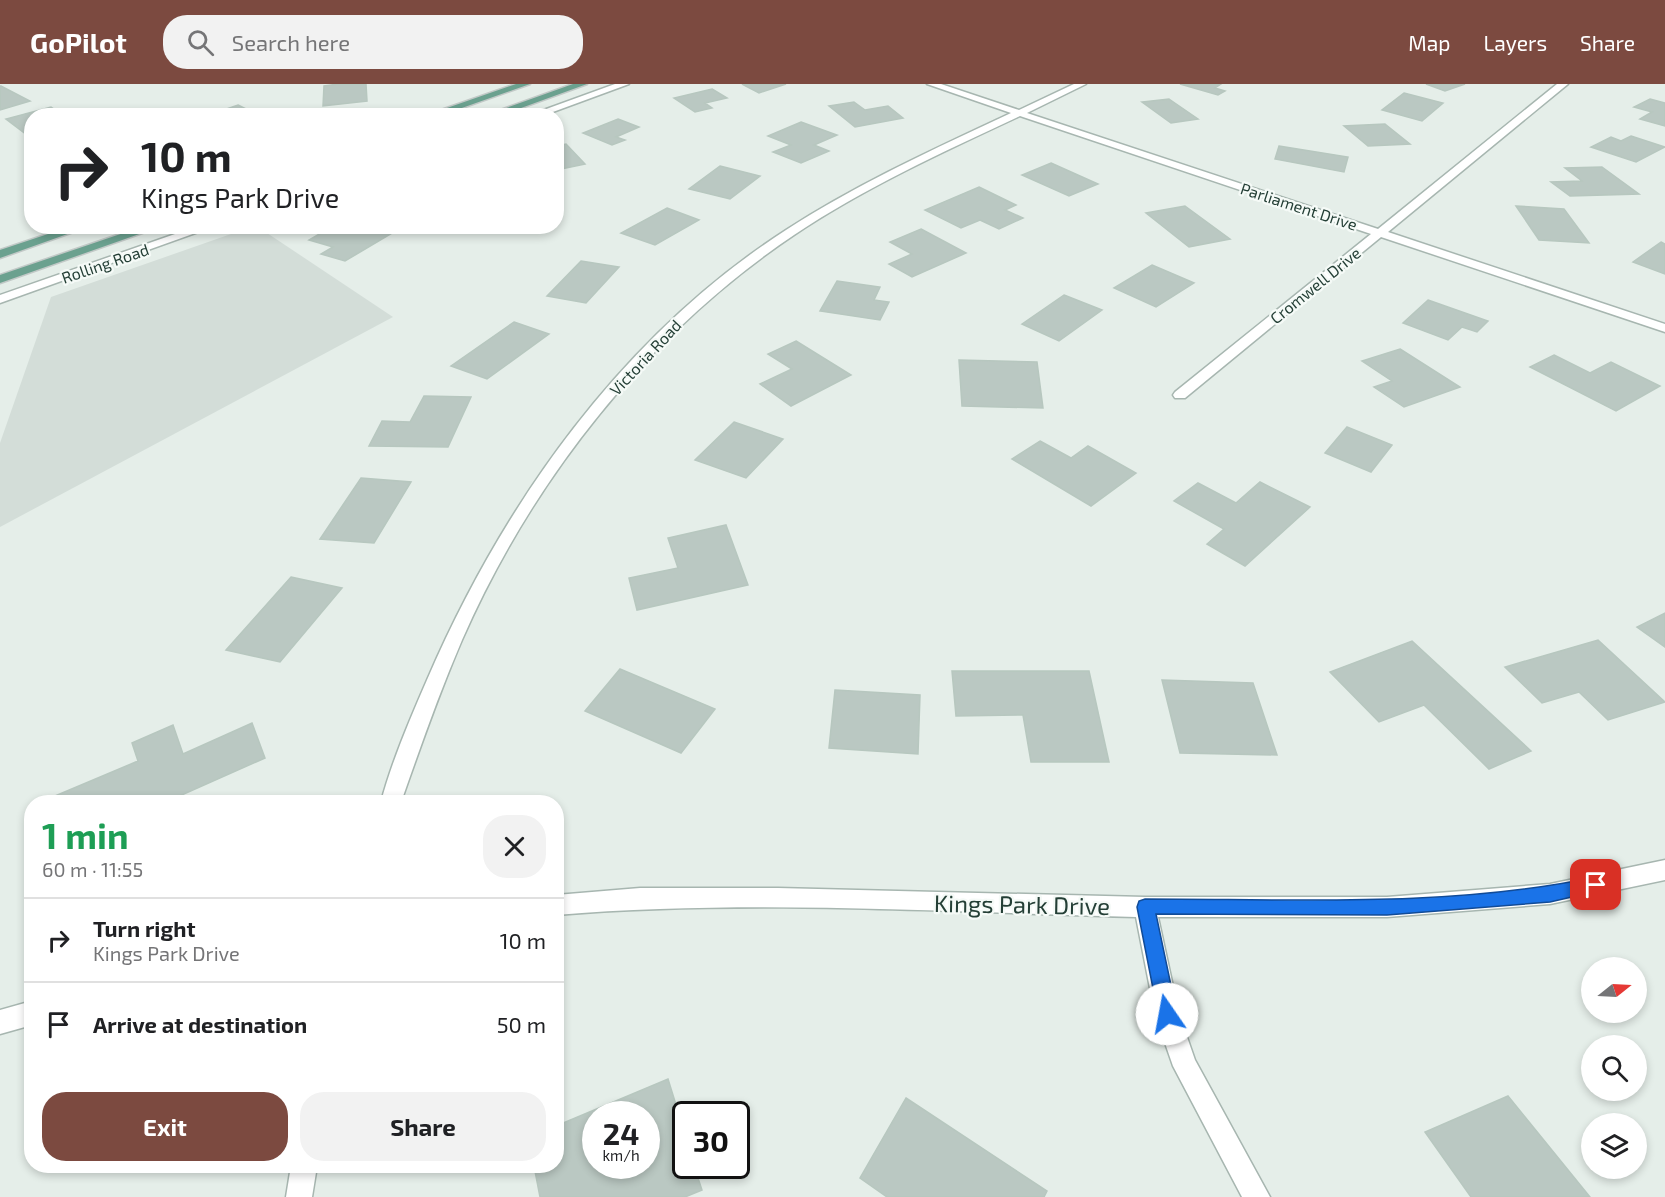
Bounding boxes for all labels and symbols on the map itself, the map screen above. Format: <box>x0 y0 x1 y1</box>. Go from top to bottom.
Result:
street label: Parliament Drive <box>1238 178 1360 234</box>
street label: Rolling Road <box>59 239 151 287</box>
street label: Cromwell Drive <box>1266 243 1364 327</box>
street label: Victoria Road <box>605 315 685 399</box>
pin <box>1570 859 1621 910</box>
street label: Kings Park Drive <box>934 888 1110 920</box>
north arrow <box>1581 957 1647 1023</box>
position arrow <box>1135 982 1199 1046</box>
speed limit sign: 30 <box>672 1101 750 1179</box>

